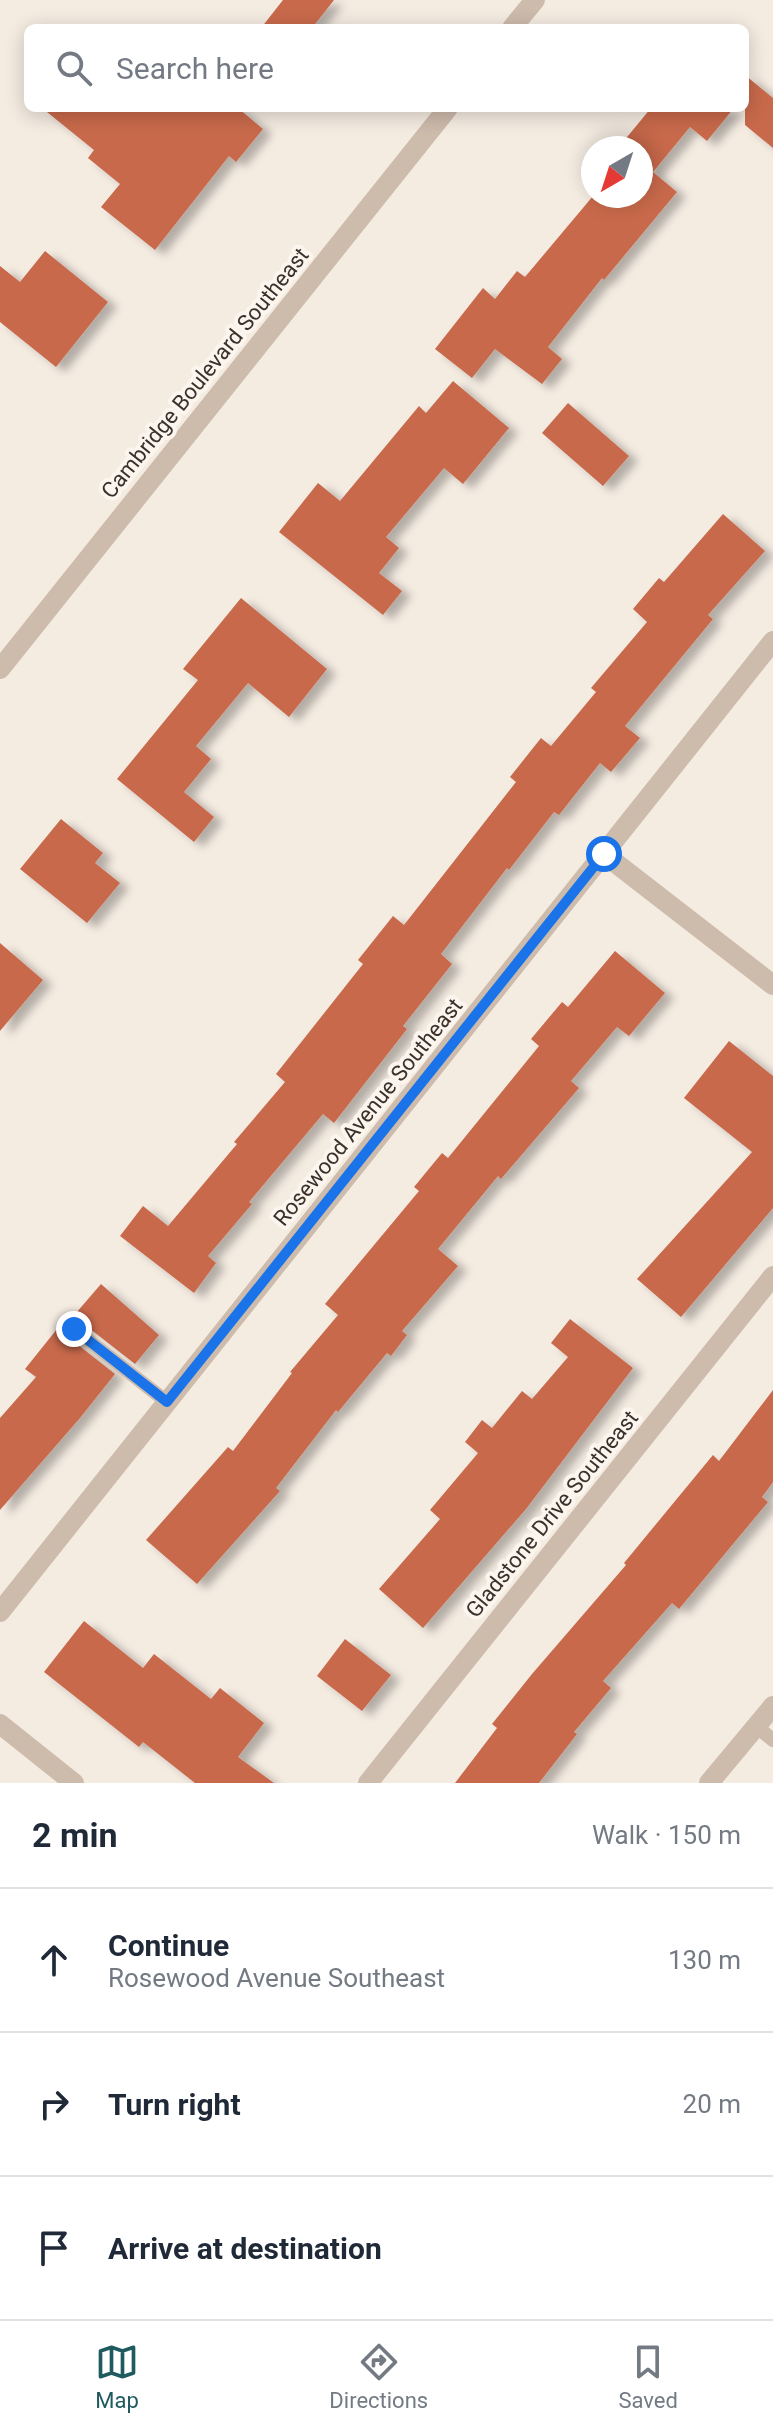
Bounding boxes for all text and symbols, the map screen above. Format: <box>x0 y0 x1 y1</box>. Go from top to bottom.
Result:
search box <box>24 24 749 112</box>
icon: search <box>52 46 96 90</box>
text: Search here <box>116 51 274 86</box>
north arrow <box>581 136 653 208</box>
street label: Cambridge Boulevard Southeast <box>96 243 314 503</box>
route start <box>586 836 622 872</box>
street label: Rosewood Avenue Southeast <box>269 993 467 1231</box>
route end <box>56 1311 92 1347</box>
street label: Gladstone Drive Southeast <box>461 1405 643 1623</box>
text: 2 min <box>32 1815 117 1855</box>
text: Walk · 150 m <box>592 1820 741 1850</box>
text: Continue <box>108 1928 229 1963</box>
icon: ahead <box>32 1938 76 1982</box>
text: 130 m <box>668 1945 741 1975</box>
text: Rosewood Avenue Southeast <box>108 1963 445 1993</box>
icon: right <box>32 2082 76 2126</box>
text: Turn right <box>108 2087 241 2122</box>
text: 20 m <box>683 2089 741 2119</box>
icon: arrive <box>32 2226 76 2270</box>
text: Arrive at destination <box>108 2231 382 2266</box>
tab: Map <box>95 2340 139 2413</box>
tab: Directions <box>329 2340 428 2413</box>
tab: Saved <box>618 2340 678 2413</box>

